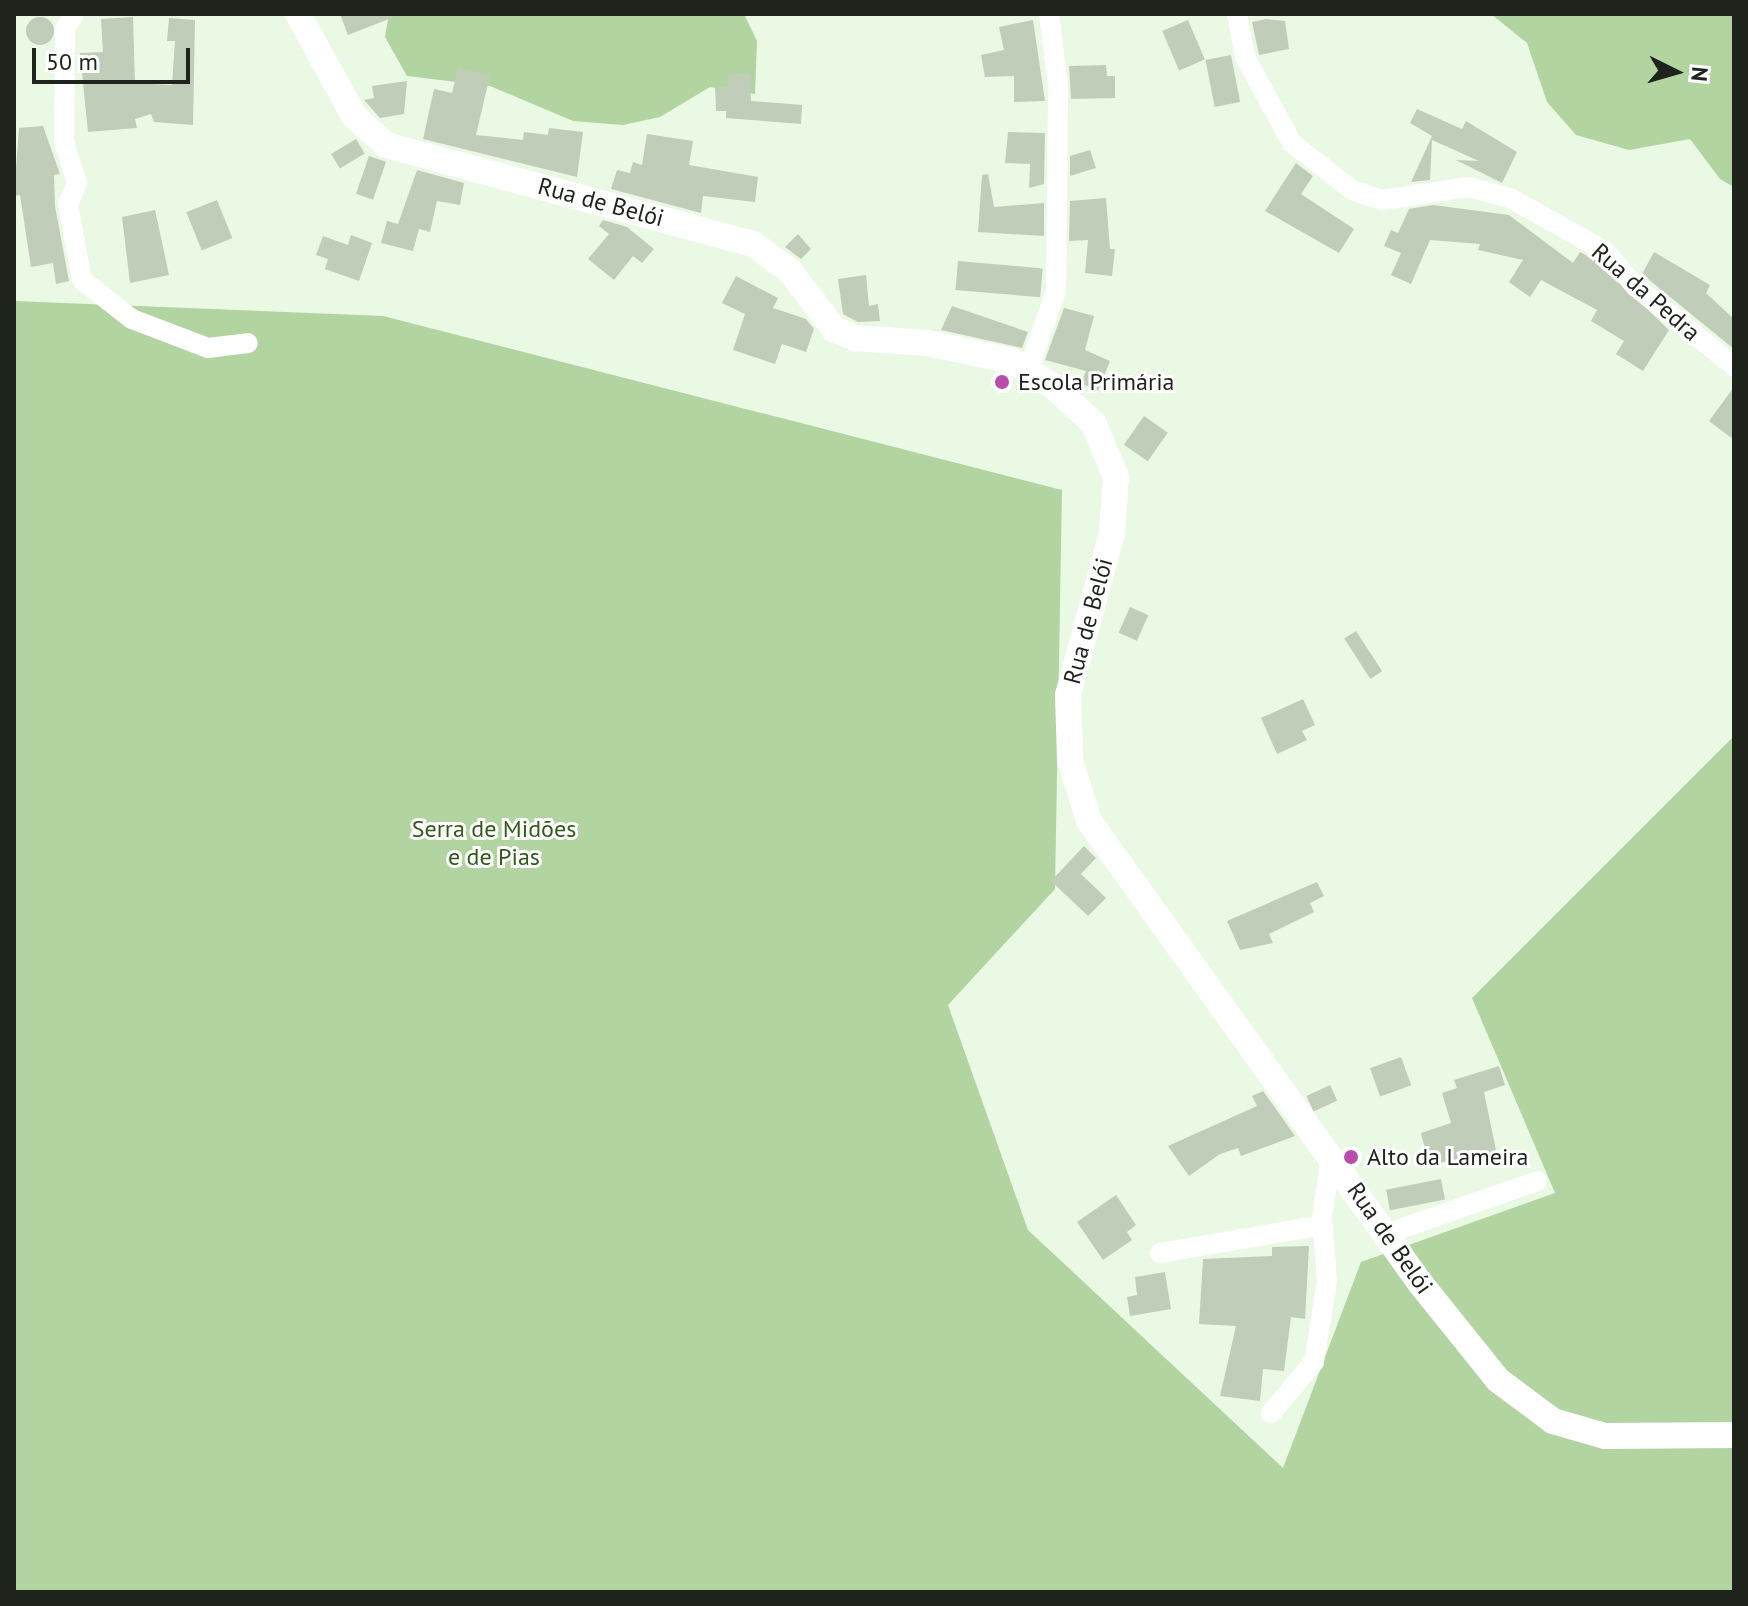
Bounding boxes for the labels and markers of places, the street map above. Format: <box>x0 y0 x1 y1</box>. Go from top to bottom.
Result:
place label: Escola Primária <box>1018 368 1174 396</box>
marker: Escola Primária <box>993 373 1011 391</box>
place label: Alto da Lameira <box>1367 1143 1528 1171</box>
marker: Alto da Lameira <box>1342 1148 1360 1166</box>

